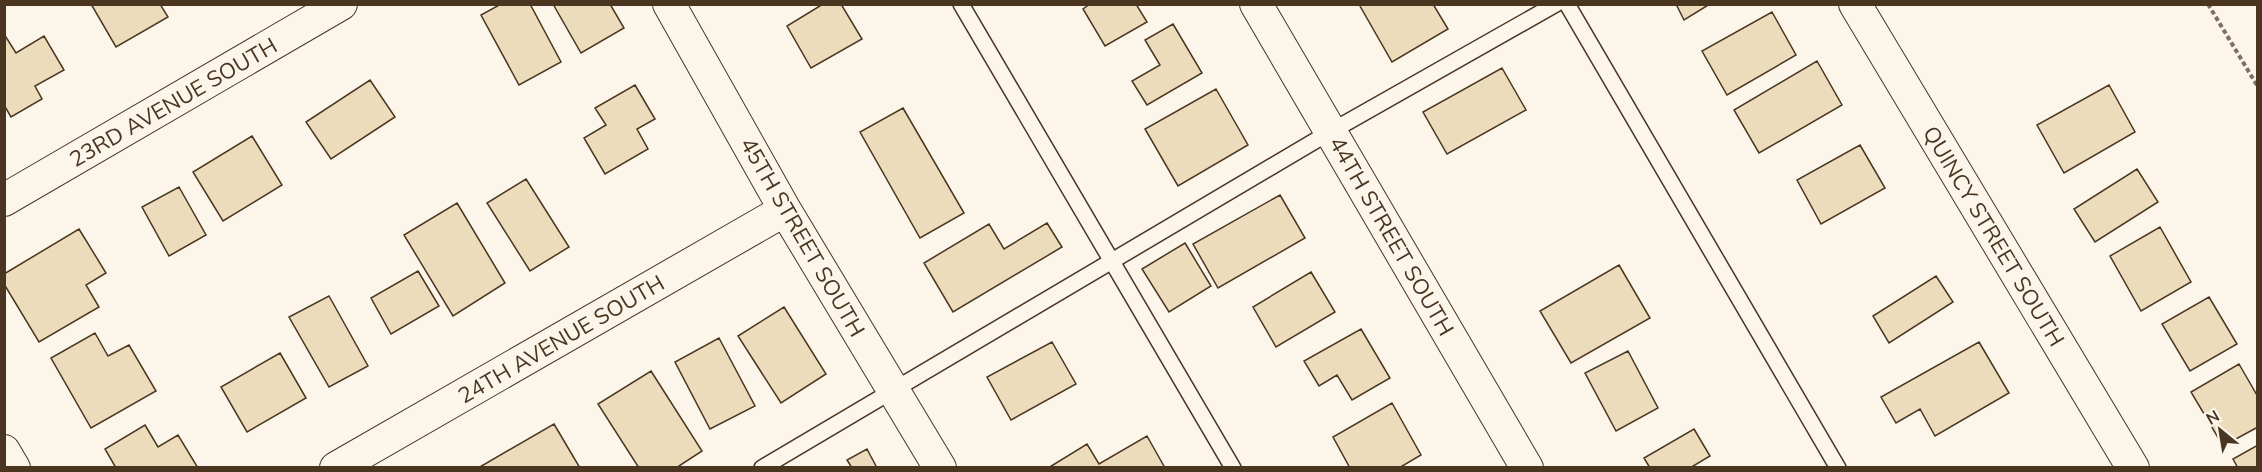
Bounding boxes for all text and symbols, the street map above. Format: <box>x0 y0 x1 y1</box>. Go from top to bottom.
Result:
street label: 23RD AVENUE SOUTH <box>64 31 282 173</box>
street label: QUINCY STREET SOUTH <box>1917 121 2071 351</box>
street label: 44TH STREET SOUTH <box>1323 131 1461 341</box>
street label: 45TH STREET SOUTH <box>734 132 872 342</box>
street label: 24TH AVENUE SOUTH <box>453 268 669 410</box>
north arrow <box>2190 400 2250 460</box>
text: N <box>2202 405 2223 429</box>

